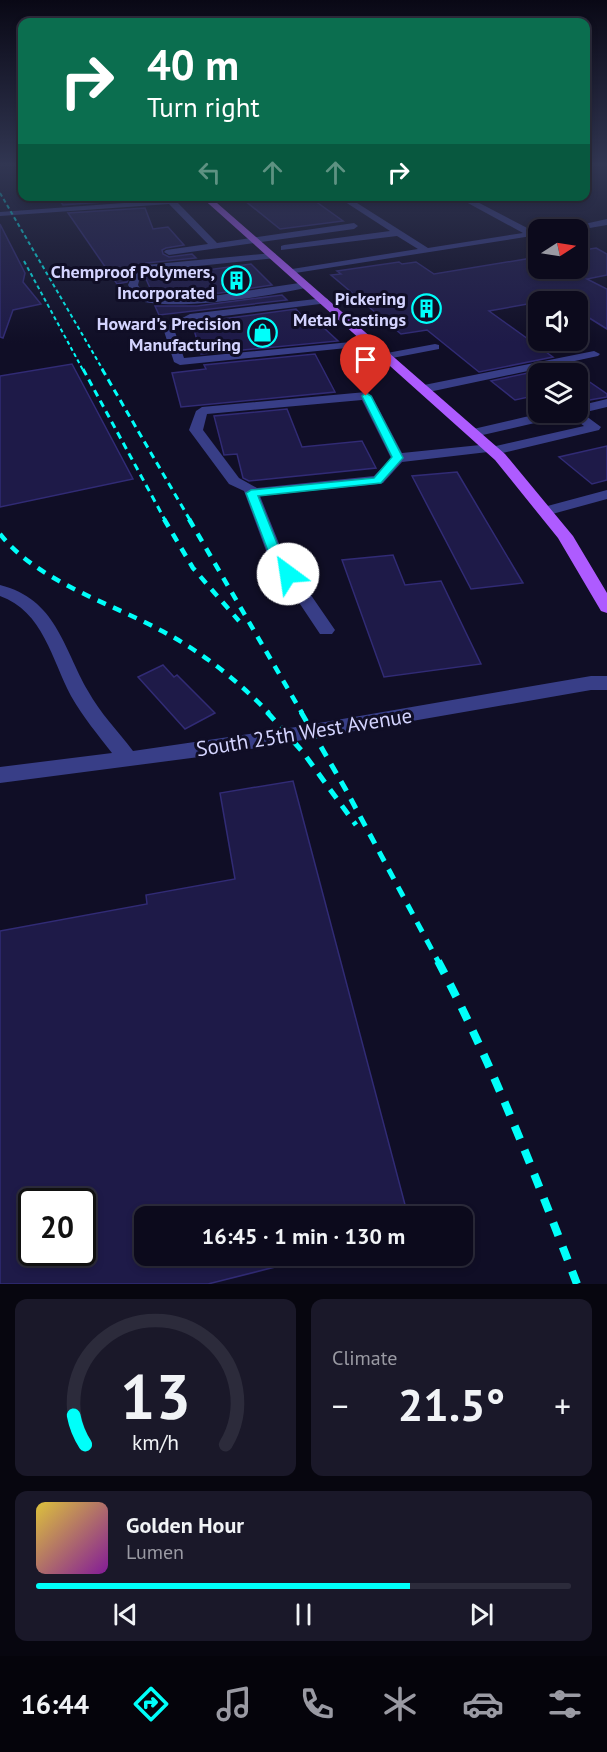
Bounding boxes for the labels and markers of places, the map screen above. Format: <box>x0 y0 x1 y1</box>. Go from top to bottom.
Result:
place label: Chemproof Polymers, Incorporated <box>51 260 215 304</box>
building icon: Chemproof Polymers, Incorporated <box>220 265 252 297</box>
place label: Pickering Metal Castings <box>293 287 406 331</box>
building icon: Pickering Metal Castings <box>411 292 443 324</box>
place label: Howard's Precision Manufacturing <box>97 312 241 356</box>
shop icon: Howard's Precision Manufacturing <box>246 317 278 349</box>
pin <box>340 334 391 396</box>

